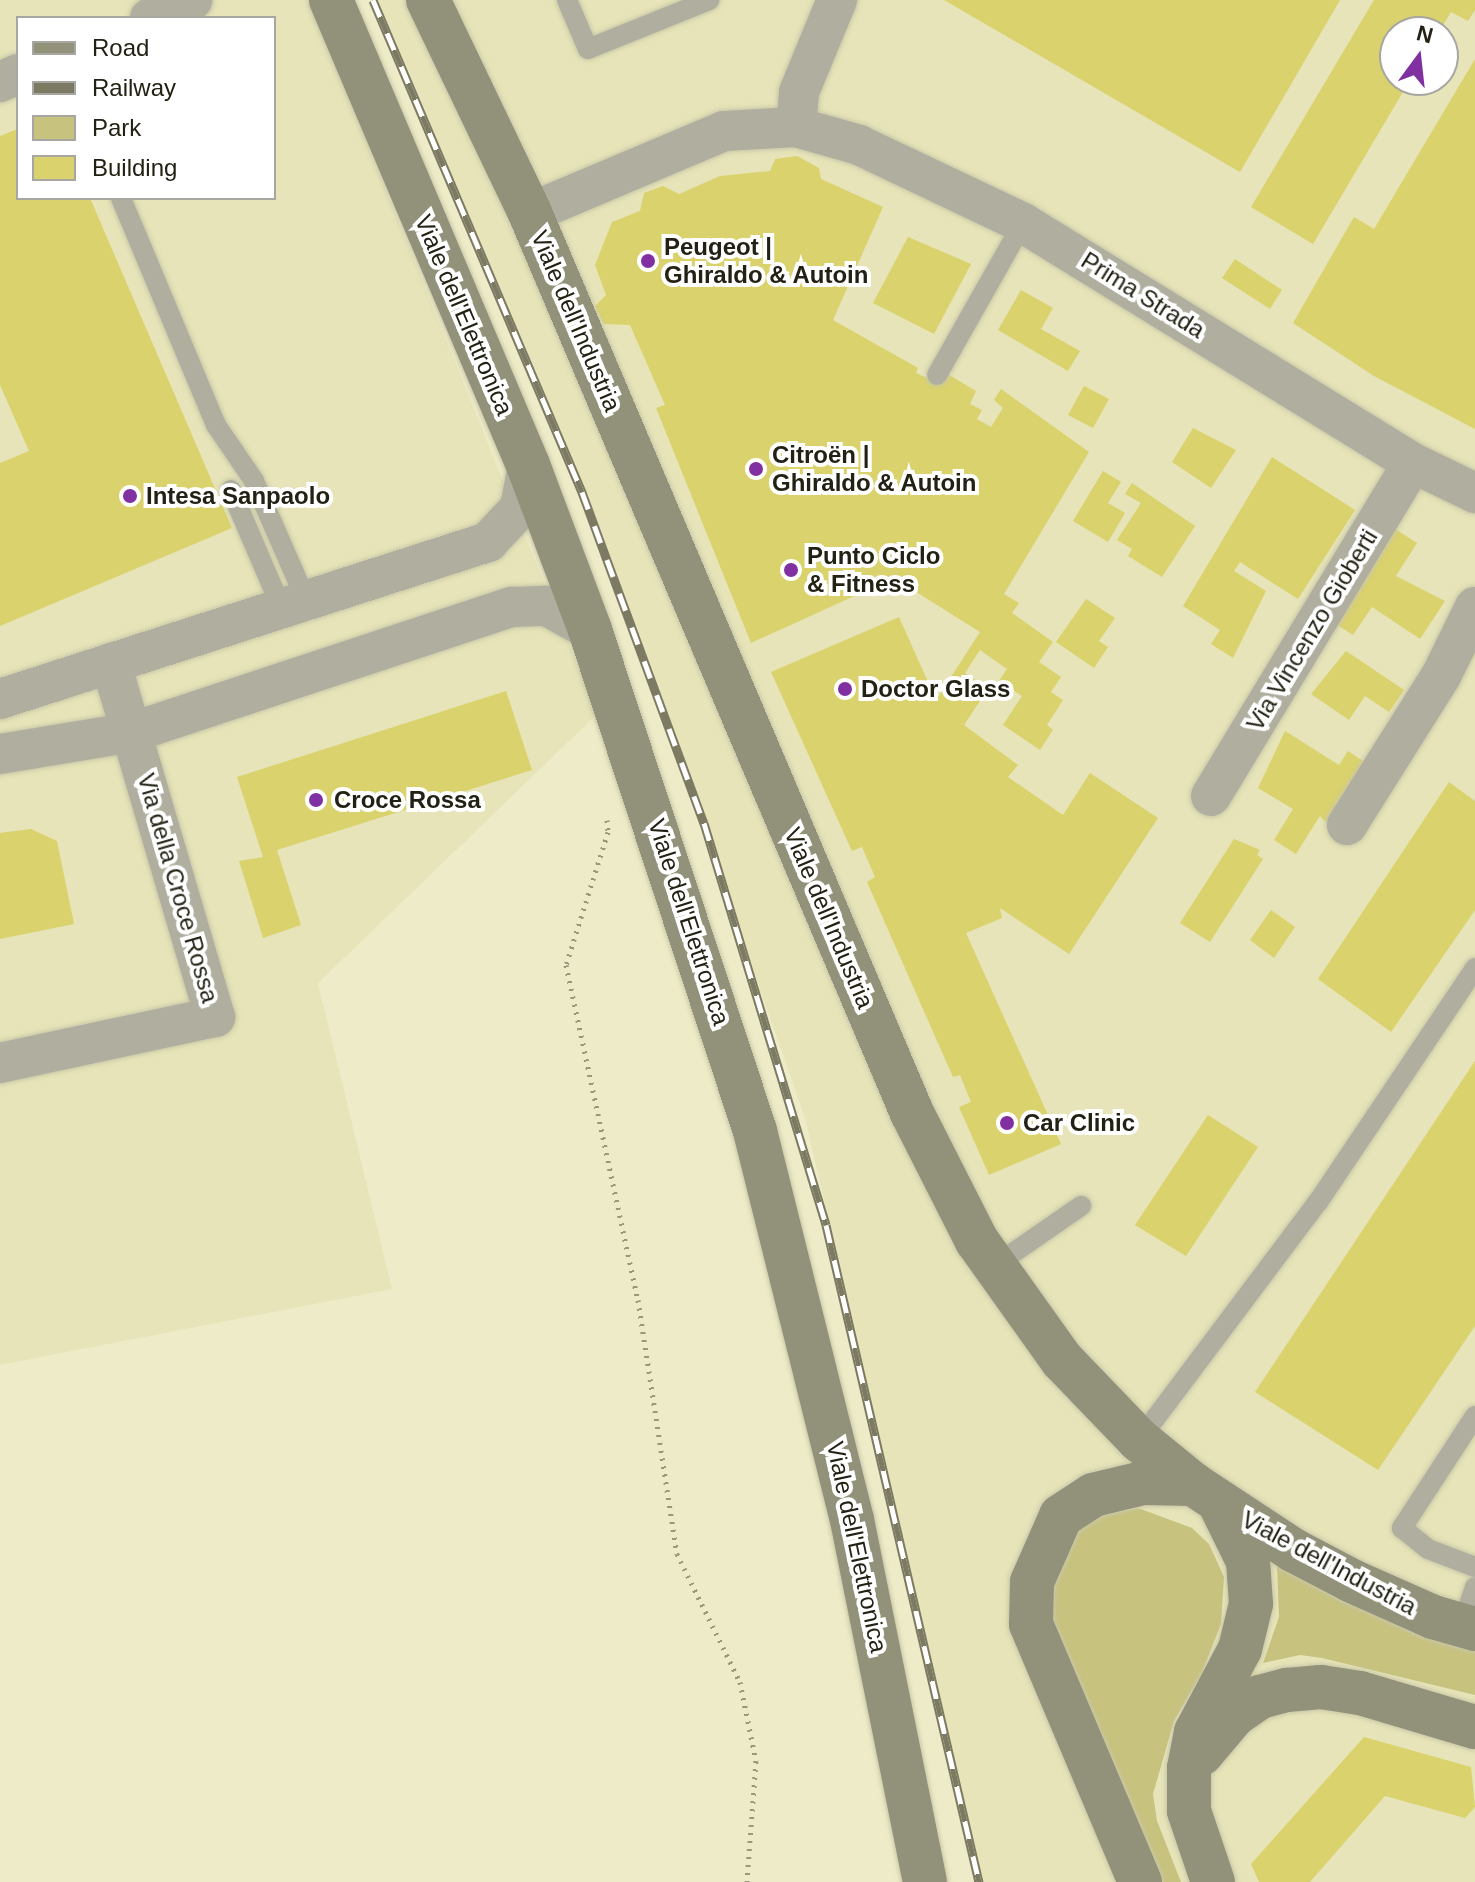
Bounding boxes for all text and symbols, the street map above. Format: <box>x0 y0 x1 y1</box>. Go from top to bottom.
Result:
legend <box>16 16 276 200</box>
north arrow <box>1379 16 1459 96</box>
text: N <box>1414 20 1436 48</box>
text: Road <box>92 34 149 61</box>
text: Railway <box>92 74 176 101</box>
text: Park <box>92 114 141 141</box>
text: Building <box>92 154 177 181</box>
street label: Viale dell'Elettronica <box>409 210 519 420</box>
street label: Viale dell'Industria <box>525 226 627 416</box>
place label: Peugeot | Ghiraldo & Autoin <box>664 233 869 289</box>
street label: Prima Strada <box>1076 246 1210 344</box>
marker: Peugeot | Ghiraldo & Autoin <box>639 252 657 270</box>
place label: Citroën | Ghiraldo & Autoin <box>772 441 977 497</box>
marker: Citroën | Ghiraldo & Autoin <box>747 460 765 478</box>
place label: Intesa Sanpaolo <box>146 482 330 510</box>
marker: Intesa Sanpaolo <box>121 487 139 505</box>
street label: Via Vincenzo Gioberti <box>1240 524 1384 736</box>
place label: Punto Ciclo & Fitness <box>807 542 940 598</box>
marker: Punto Ciclo & Fitness <box>782 561 800 579</box>
place label: Doctor Glass <box>861 675 1010 703</box>
marker: Doctor Glass <box>836 680 854 698</box>
street label: Via della Croce Rossa <box>131 770 225 1006</box>
place label: Croce Rossa <box>334 786 481 814</box>
marker: Croce Rossa <box>305 789 327 811</box>
street label: Viale dell'Elettronica <box>642 815 736 1029</box>
street label: Viale dell'Industria <box>778 823 880 1013</box>
place label: Car Clinic <box>1023 1109 1135 1137</box>
marker: Car Clinic <box>998 1114 1016 1132</box>
street label: Viale dell'Elettronica <box>821 1439 893 1655</box>
street label: Viale dell'Industria <box>1237 1505 1421 1621</box>

